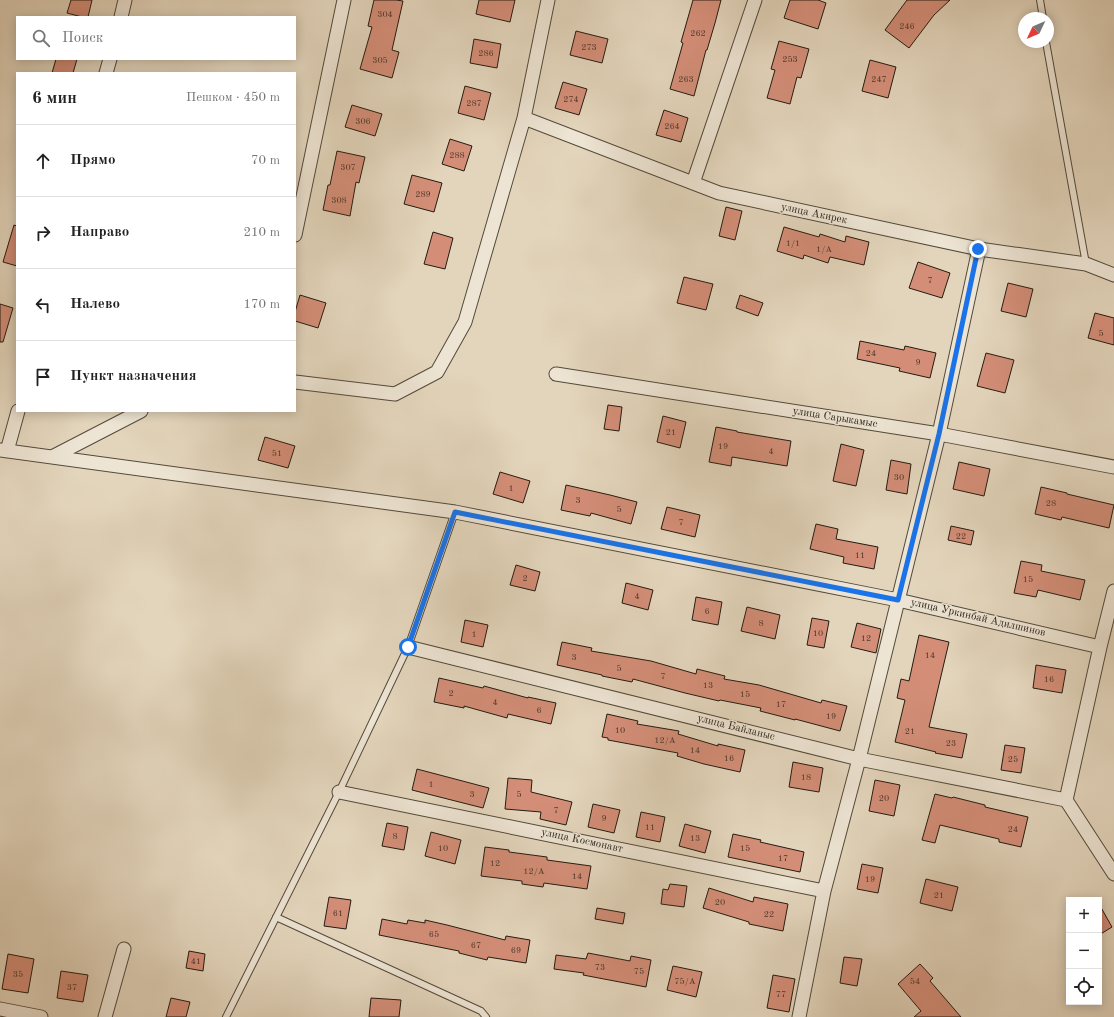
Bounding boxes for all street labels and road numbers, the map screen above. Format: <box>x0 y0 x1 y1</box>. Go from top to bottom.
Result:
street label: улица Акирек <box>780 202 849 226</box>
street label: улица Сарыкамыс <box>792 406 878 430</box>
street label: улица Уркинбай Адилшинов <box>909 597 1047 639</box>
street label: улица Байланыс <box>696 713 776 743</box>
street label: улица Космонавт <box>540 827 624 855</box>

